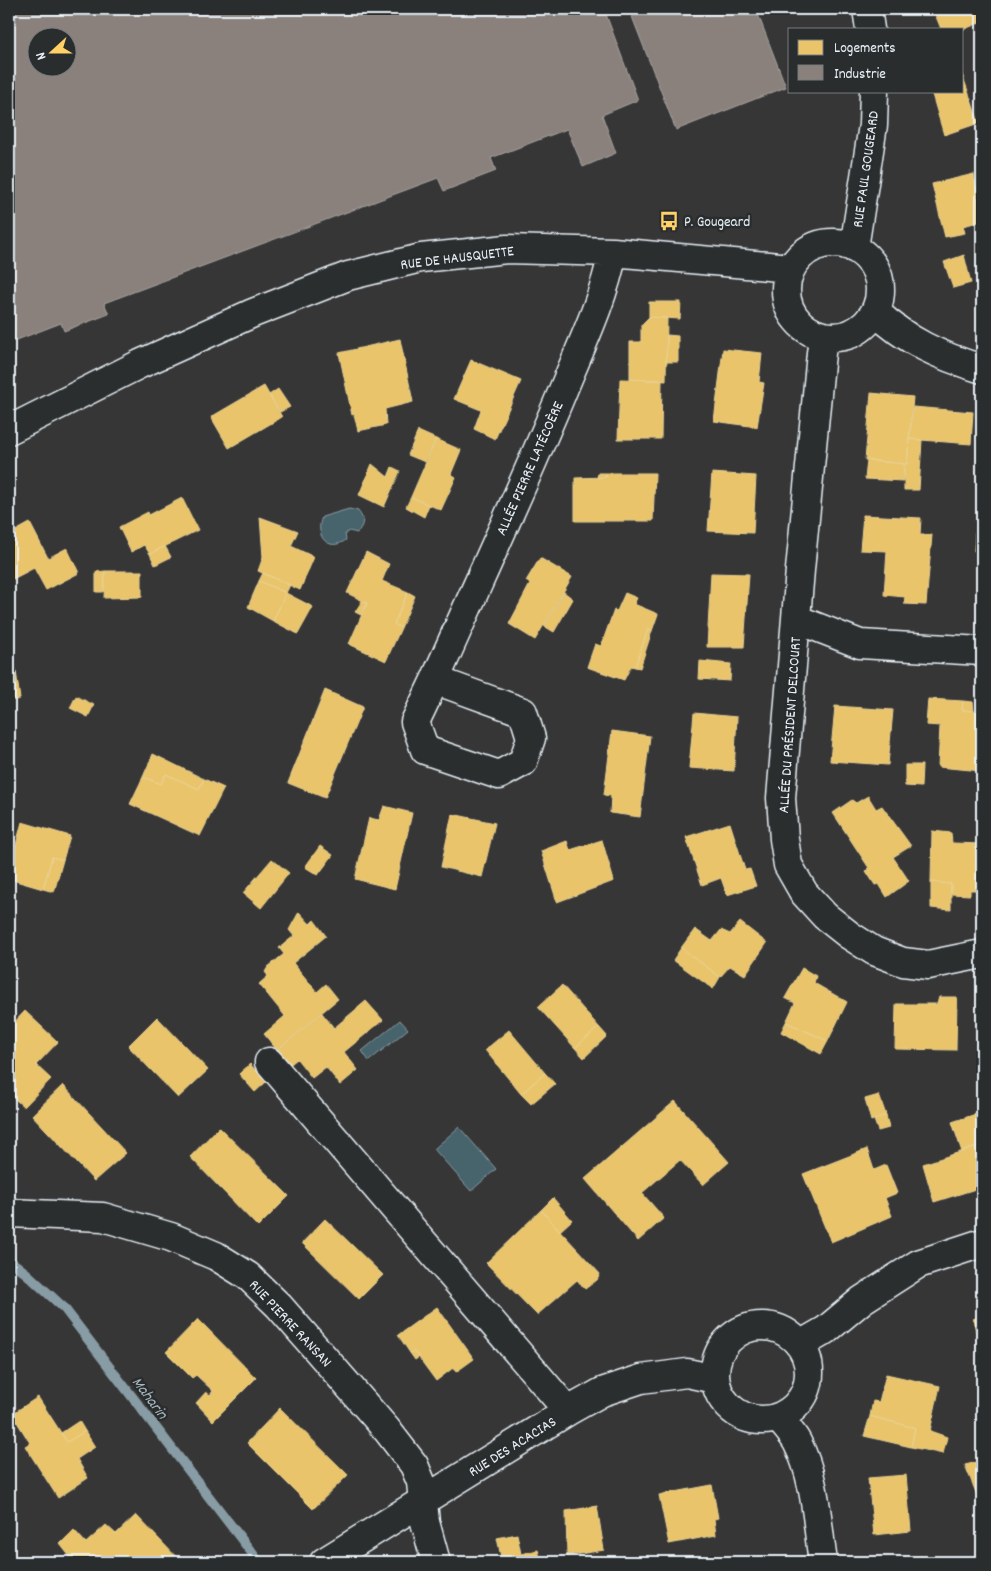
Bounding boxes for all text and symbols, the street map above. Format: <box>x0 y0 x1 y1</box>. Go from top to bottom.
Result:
north arrow <box>28 28 78 78</box>
legend <box>788 28 964 92</box>
text: Logements <box>834 38 896 60</box>
text: N <box>31 49 52 63</box>
text: Industrie <box>834 64 886 86</box>
street label: RUE PAUL GOUGEARD <box>848 109 886 229</box>
bus stop icon: P. Gougeard <box>658 210 680 232</box>
place label: P. Gougeard <box>684 212 750 234</box>
street label: RUE DE HAUSQUETTE <box>399 241 515 277</box>
street label: ALLÉE PIERRE LATÉCOÈRE <box>491 398 570 539</box>
street label: ALLÉE DU PRÉSIDENT DELCOURT <box>774 636 808 814</box>
street label: RUE PIERRE RANSAN <box>243 1276 336 1373</box>
water label: Maharin <box>125 1372 173 1425</box>
street label: RUE DES ACACIAS <box>465 1412 561 1484</box>

